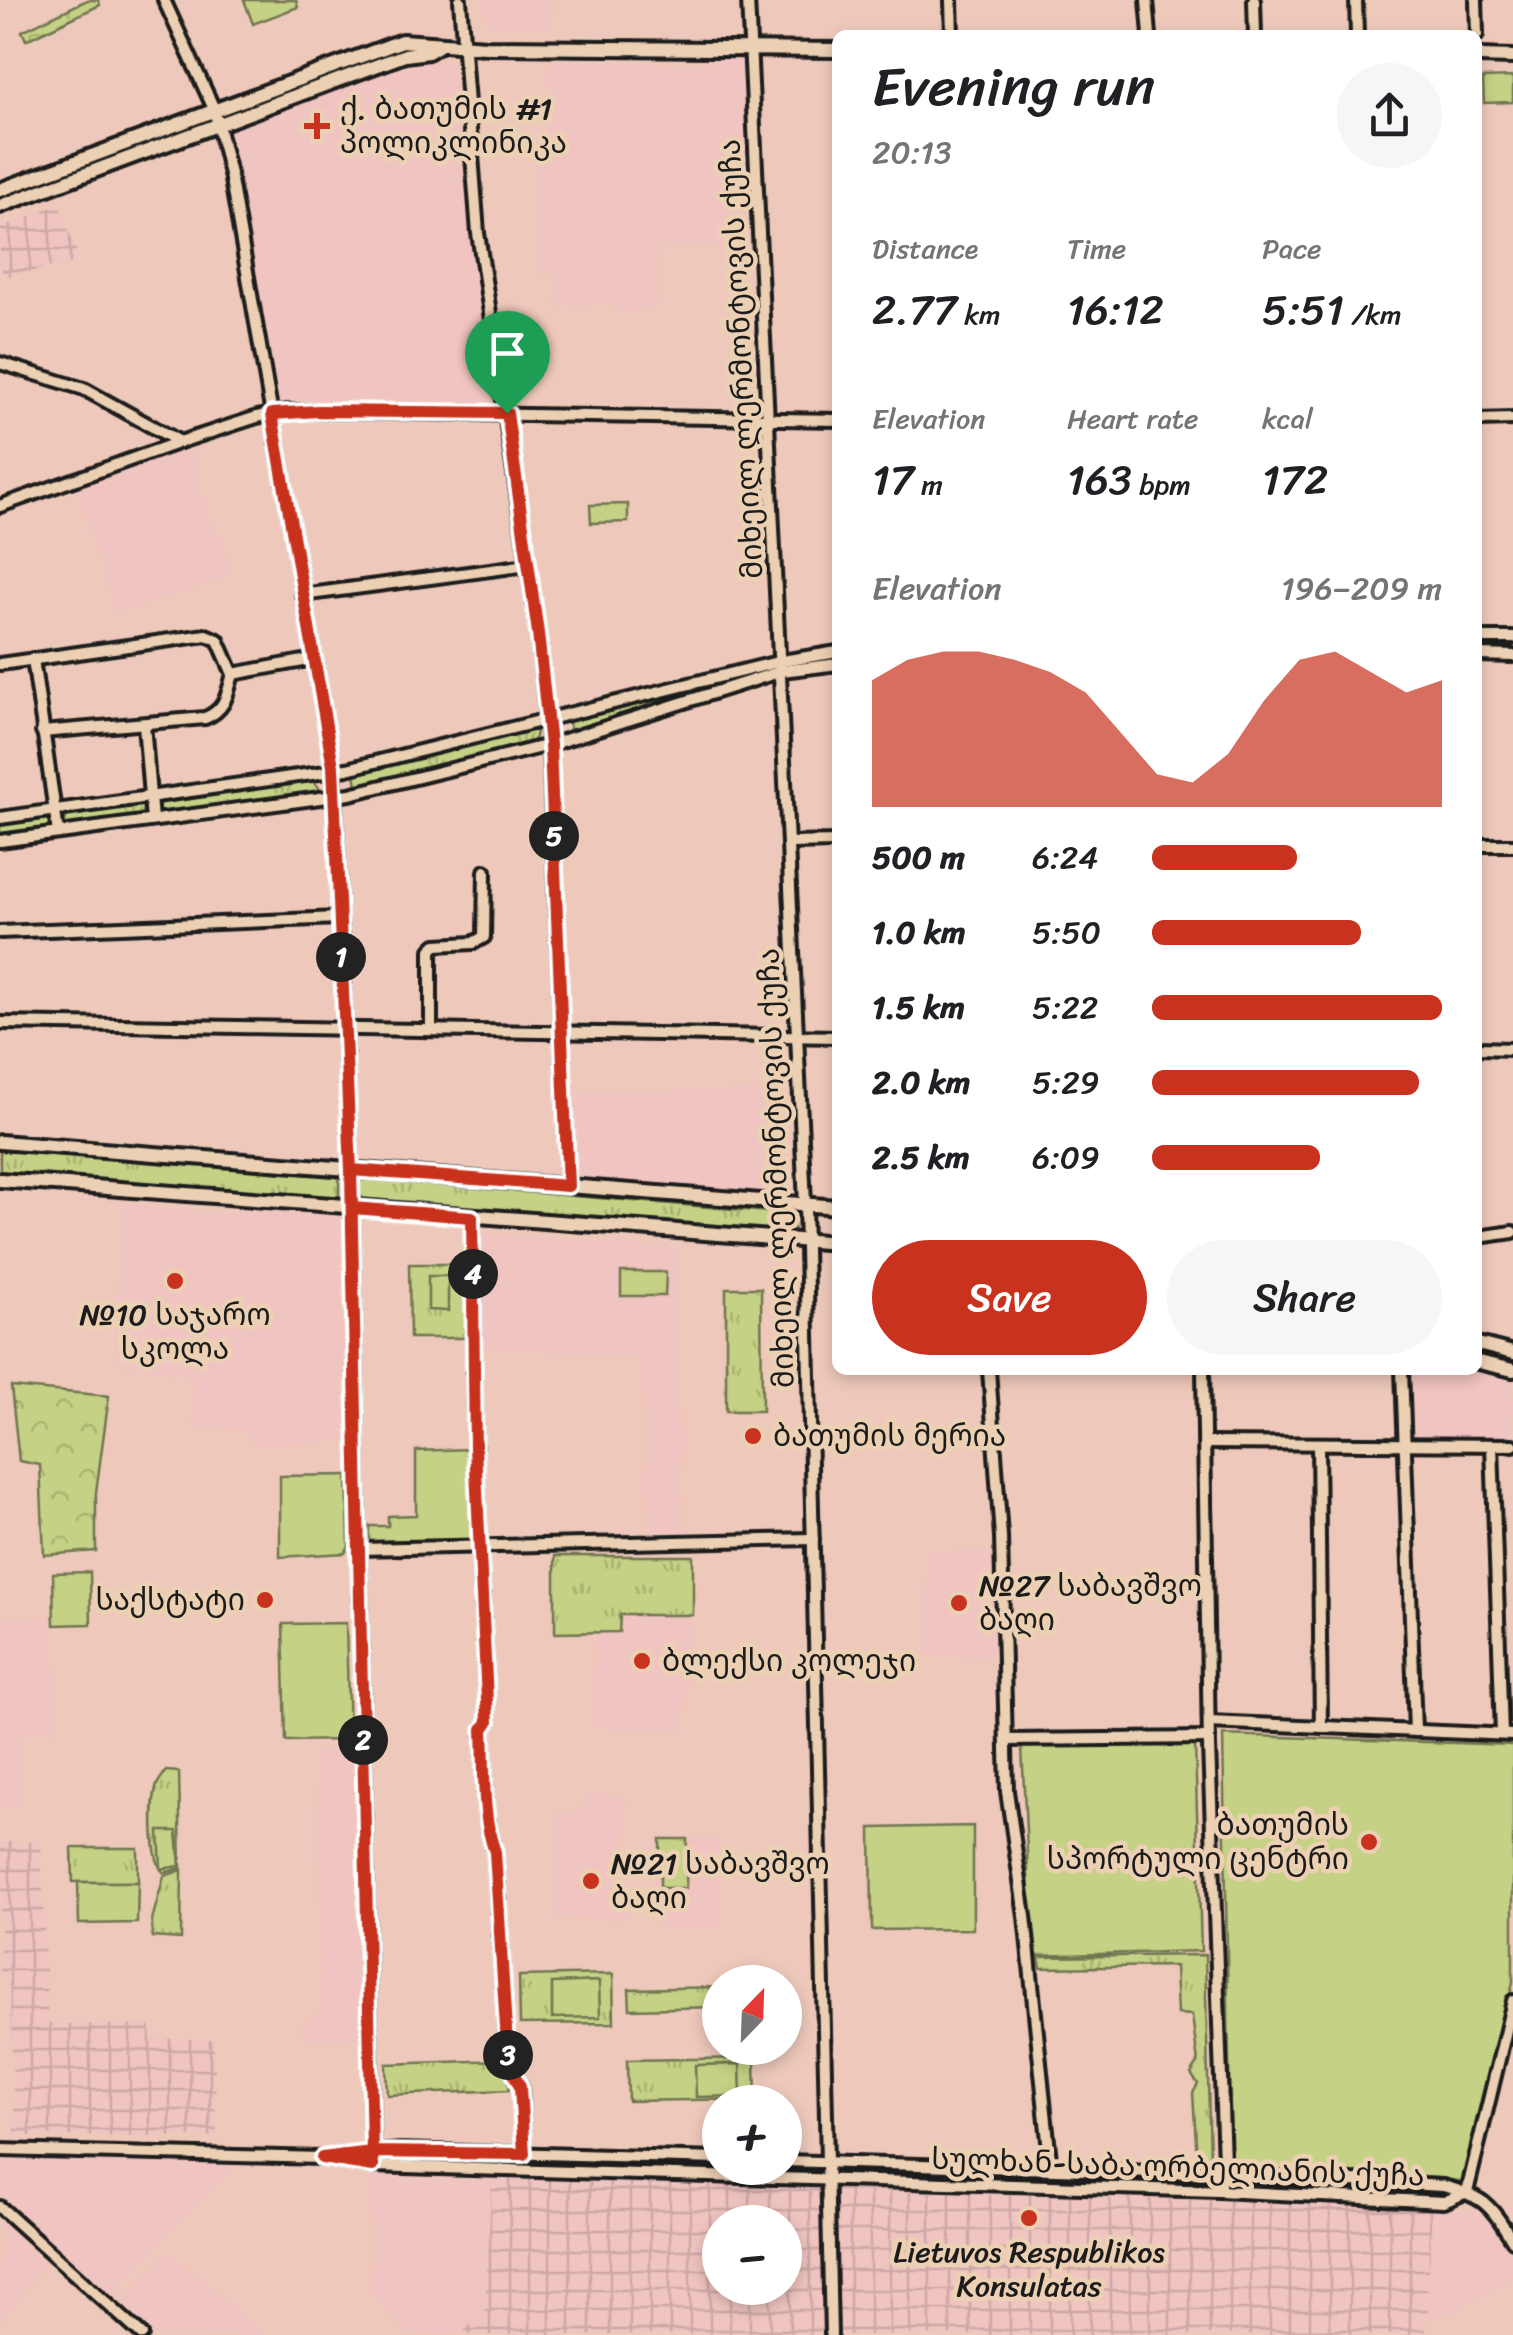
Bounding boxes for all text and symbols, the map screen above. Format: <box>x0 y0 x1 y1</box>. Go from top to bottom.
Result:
text: Evening run <box>872 38 1155 135</box>
button: share <box>1337 63 1442 168</box>
place label: ქ. ბათუმის #1 პოლიკლინიკა <box>340 82 567 170</box>
marker: ქ. ბათუმის #1 პოლიკლინიკა <box>304 113 330 139</box>
text: 20:13 <box>872 124 952 181</box>
street label: მიხეილ ლერმონტოვის ქუჩა <box>703 138 779 580</box>
text: Distance <box>872 224 978 273</box>
text: Time <box>1067 224 1126 273</box>
text: Pace <box>1262 224 1321 273</box>
text: 2.77 <box>872 273 957 347</box>
text: 16:12 <box>1067 273 1164 347</box>
text: 5:51 <box>1262 273 1344 347</box>
text: km <box>957 290 1001 339</box>
text: /km <box>1344 290 1402 339</box>
pin <box>465 311 550 414</box>
icon: arrive <box>480 326 535 381</box>
text: Elevation <box>872 394 985 443</box>
text: Heart rate <box>1067 394 1198 443</box>
text: kcal <box>1262 394 1313 443</box>
text: 17 <box>872 443 914 517</box>
text: 163 <box>1067 443 1132 517</box>
text: 172 <box>1262 443 1328 517</box>
text: m <box>914 460 943 509</box>
text: bpm <box>1132 460 1191 509</box>
text: Elevation <box>872 560 1002 617</box>
text: 196–209 m <box>1281 560 1442 617</box>
pin: 5 <box>529 811 579 861</box>
text: 5 <box>545 811 563 860</box>
text: 500 m <box>872 829 965 886</box>
text: 6:24 <box>1032 829 1098 886</box>
text: 1.0 km <box>872 904 966 961</box>
text: 5:50 <box>1032 904 1101 961</box>
pin: 1 <box>316 932 366 982</box>
text: 1 <box>335 932 347 981</box>
street label: მიხეილ ლერმონტოვის ქუჩა <box>741 947 811 1389</box>
text: 1.5 km <box>872 979 965 1036</box>
text: 5:22 <box>1032 979 1098 1036</box>
text: 2.0 km <box>872 1054 970 1111</box>
text: 5:29 <box>1032 1054 1099 1111</box>
text: 2.5 km <box>872 1129 970 1186</box>
text: 6:09 <box>1032 1129 1100 1186</box>
button: Save <box>872 1240 1147 1355</box>
button: Share <box>1167 1240 1442 1355</box>
pin: 4 <box>448 1249 498 1299</box>
text: 4 <box>464 1249 482 1298</box>
marker: №10 საჯარო სკოლა <box>164 1270 186 1292</box>
place label: №10 საჯარო სკოლა <box>79 1288 271 1376</box>
place label: ბათუმის მერია <box>773 1409 1006 1463</box>
marker: ბათუმის მერია <box>742 1425 764 1447</box>
place label: №27 საბავშვო ბაღი <box>979 1559 1202 1647</box>
place label: საქსტატი <box>95 1573 245 1627</box>
marker: საქსტატი <box>254 1589 276 1611</box>
marker: №27 საბავშვო ბაღი <box>948 1592 970 1614</box>
place label: ბლექსი კოლეჯი <box>662 1634 916 1688</box>
marker: ბლექსი კოლეჯი <box>631 1650 653 1672</box>
pin: 2 <box>338 1715 388 1765</box>
text: 2 <box>355 1715 371 1764</box>
place label: ბათუმის სპორტული ცენტრი <box>1047 1798 1349 1886</box>
marker: ბათუმის სპორტული ცენტრი <box>1358 1831 1380 1853</box>
place label: №21 საბავშვო ბაღი <box>611 1837 830 1925</box>
marker: №21 საბავშვო ბაღი <box>580 1870 602 1892</box>
north arrow <box>702 1965 802 2065</box>
map controls <box>702 1965 802 2305</box>
pin: 3 <box>483 2030 533 2080</box>
text: 3 <box>500 2030 516 2079</box>
button: + <box>702 2085 802 2185</box>
street label: სულხან-საბა ორბელიანის ქუჩა <box>930 2131 1426 2203</box>
button: − <box>702 2205 802 2305</box>
marker: Lietuvos Respublikos Konsulatas <box>1018 2207 1040 2229</box>
place label: Lietuvos Respublikos Konsulatas <box>893 2225 1166 2313</box>

